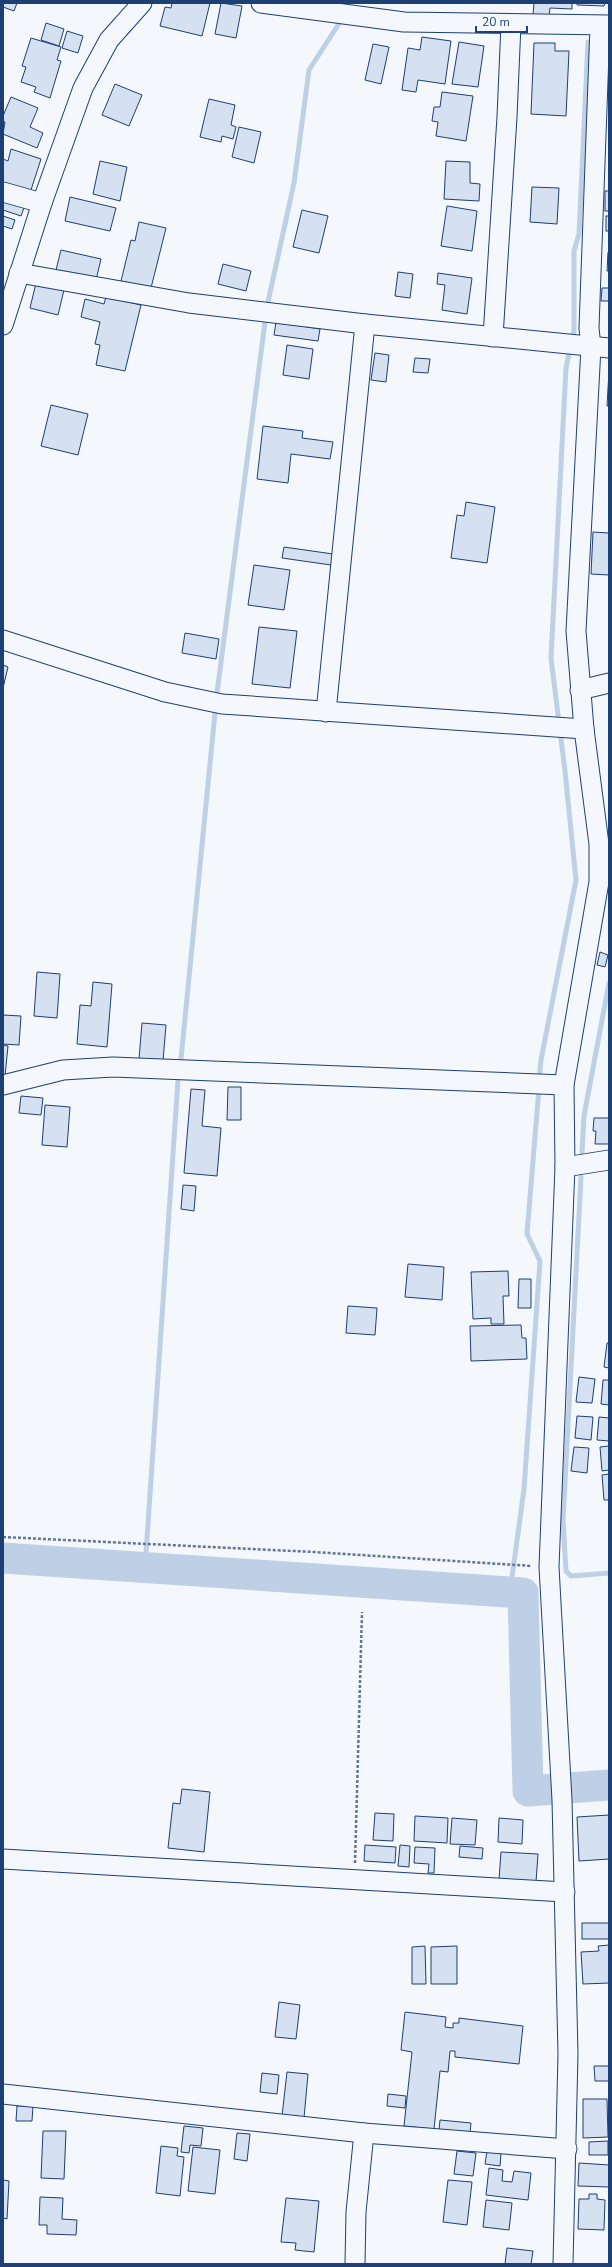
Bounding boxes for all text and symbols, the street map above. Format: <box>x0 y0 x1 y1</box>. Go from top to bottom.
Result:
scale bar <box>476 8 527 34</box>
text: 20 m <box>482 14 510 30</box>

